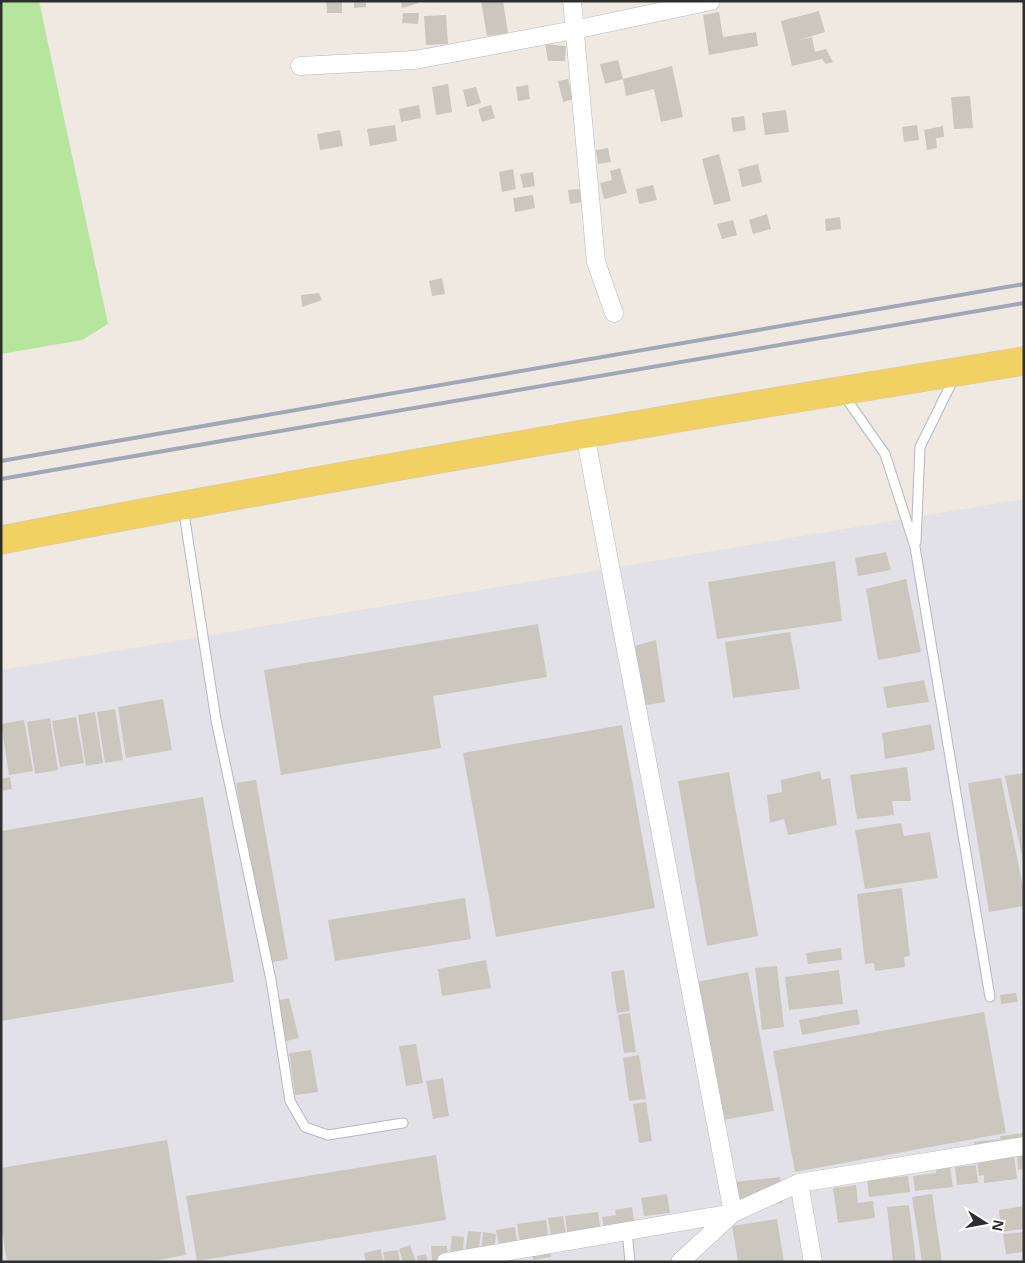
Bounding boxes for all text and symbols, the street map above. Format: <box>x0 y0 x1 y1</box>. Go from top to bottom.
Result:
north arrow <box>960 1198 1010 1248</box>
text: N <box>988 1218 1009 1233</box>

